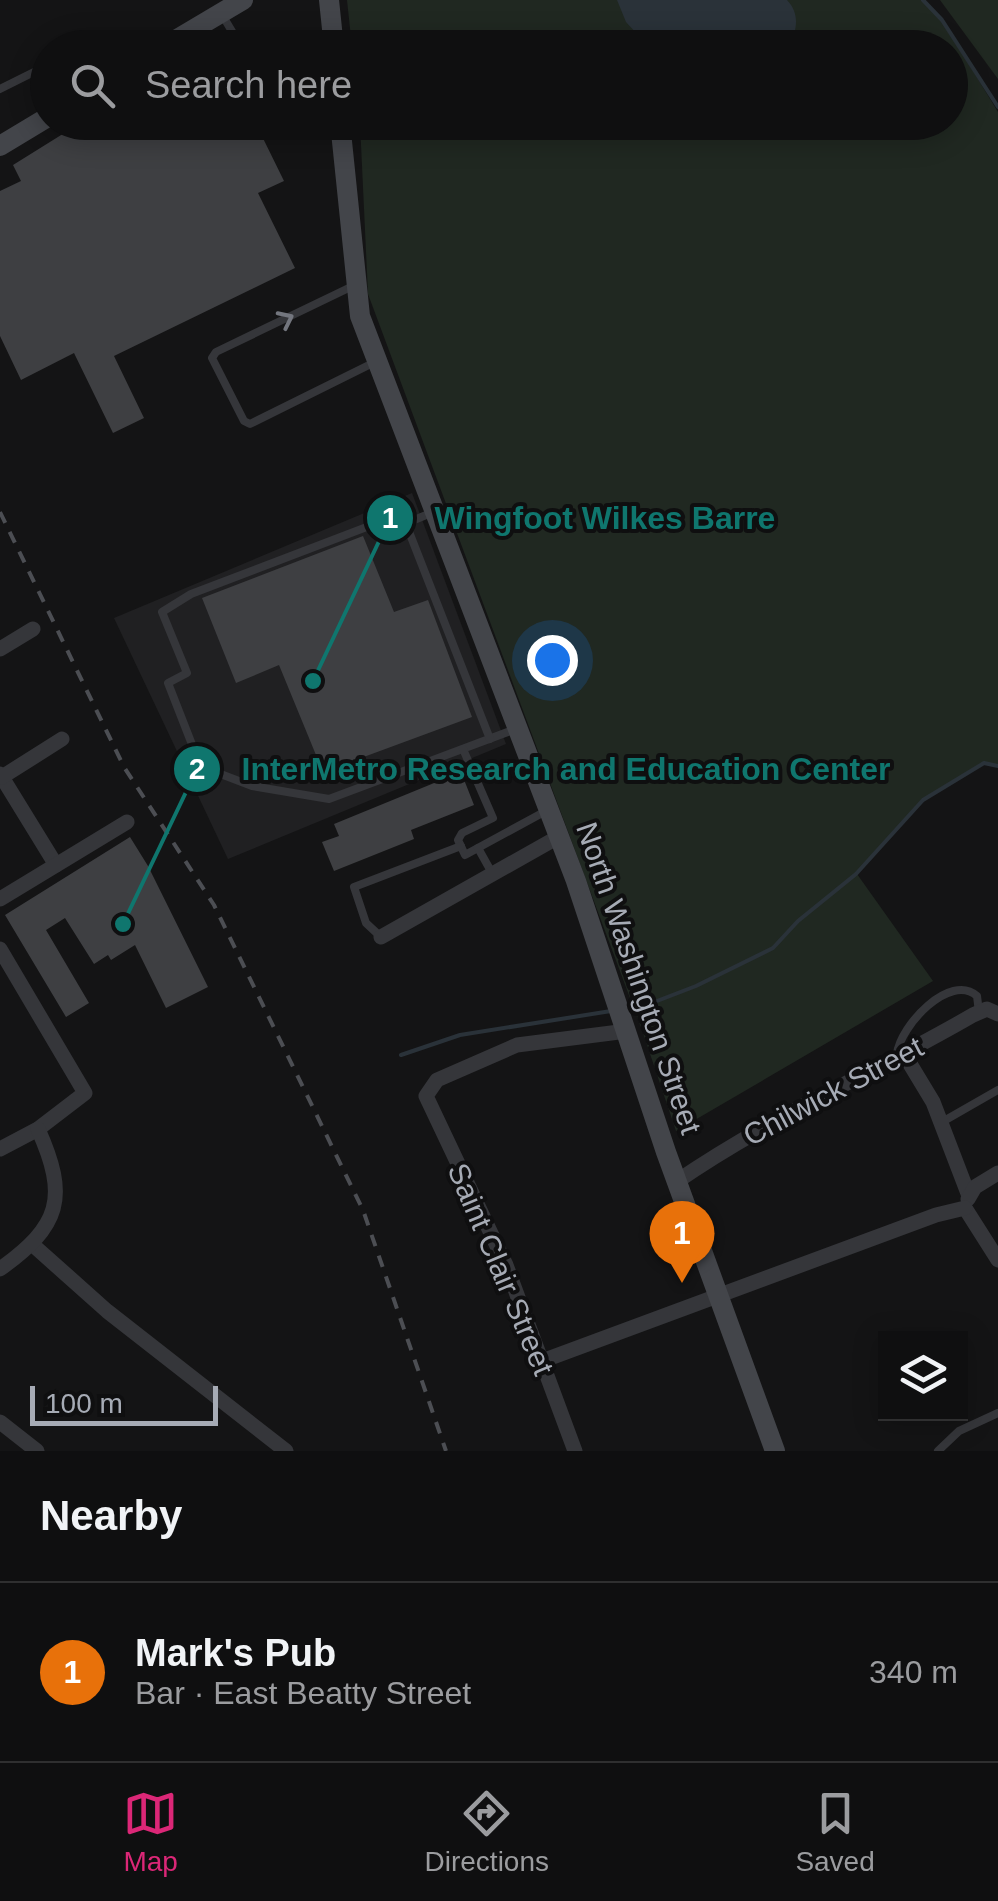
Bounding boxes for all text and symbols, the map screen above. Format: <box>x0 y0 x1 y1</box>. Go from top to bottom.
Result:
search box <box>30 30 968 140</box>
icon: search <box>65 58 120 113</box>
text: Search here <box>145 64 352 106</box>
one-way arrow <box>275 311 293 331</box>
callout: Wingfoot Wilkes Barre <box>365 487 796 549</box>
text: Wingfoot Wilkes Barre <box>435 500 775 536</box>
text: 1 <box>382 501 398 534</box>
your location <box>527 635 578 686</box>
callout: InterMetro Research and Education Center <box>172 738 911 800</box>
text: InterMetro Research and Education Center <box>241 751 891 787</box>
text: 2 <box>189 752 205 785</box>
street label: North Washington Street <box>570 818 708 1139</box>
street label: Chilwick Street <box>738 1030 929 1152</box>
street label: Saint Clair Street <box>442 1158 561 1380</box>
pin: 1 <box>650 1200 714 1283</box>
map controls <box>878 1331 968 1421</box>
button: layers <box>878 1331 968 1421</box>
scale bar <box>30 1381 218 1426</box>
text: 100 m <box>45 1388 123 1419</box>
text: Nearby <box>40 1492 182 1539</box>
text: Mark's Pub <box>135 1632 336 1674</box>
text: 1 <box>64 1654 81 1690</box>
text: 340 m <box>869 1654 958 1690</box>
text: Bar · East Beatty Street <box>135 1675 471 1711</box>
tab: Map <box>123 1786 178 1878</box>
tab: Directions <box>425 1786 549 1878</box>
tab: Saved <box>795 1786 875 1878</box>

